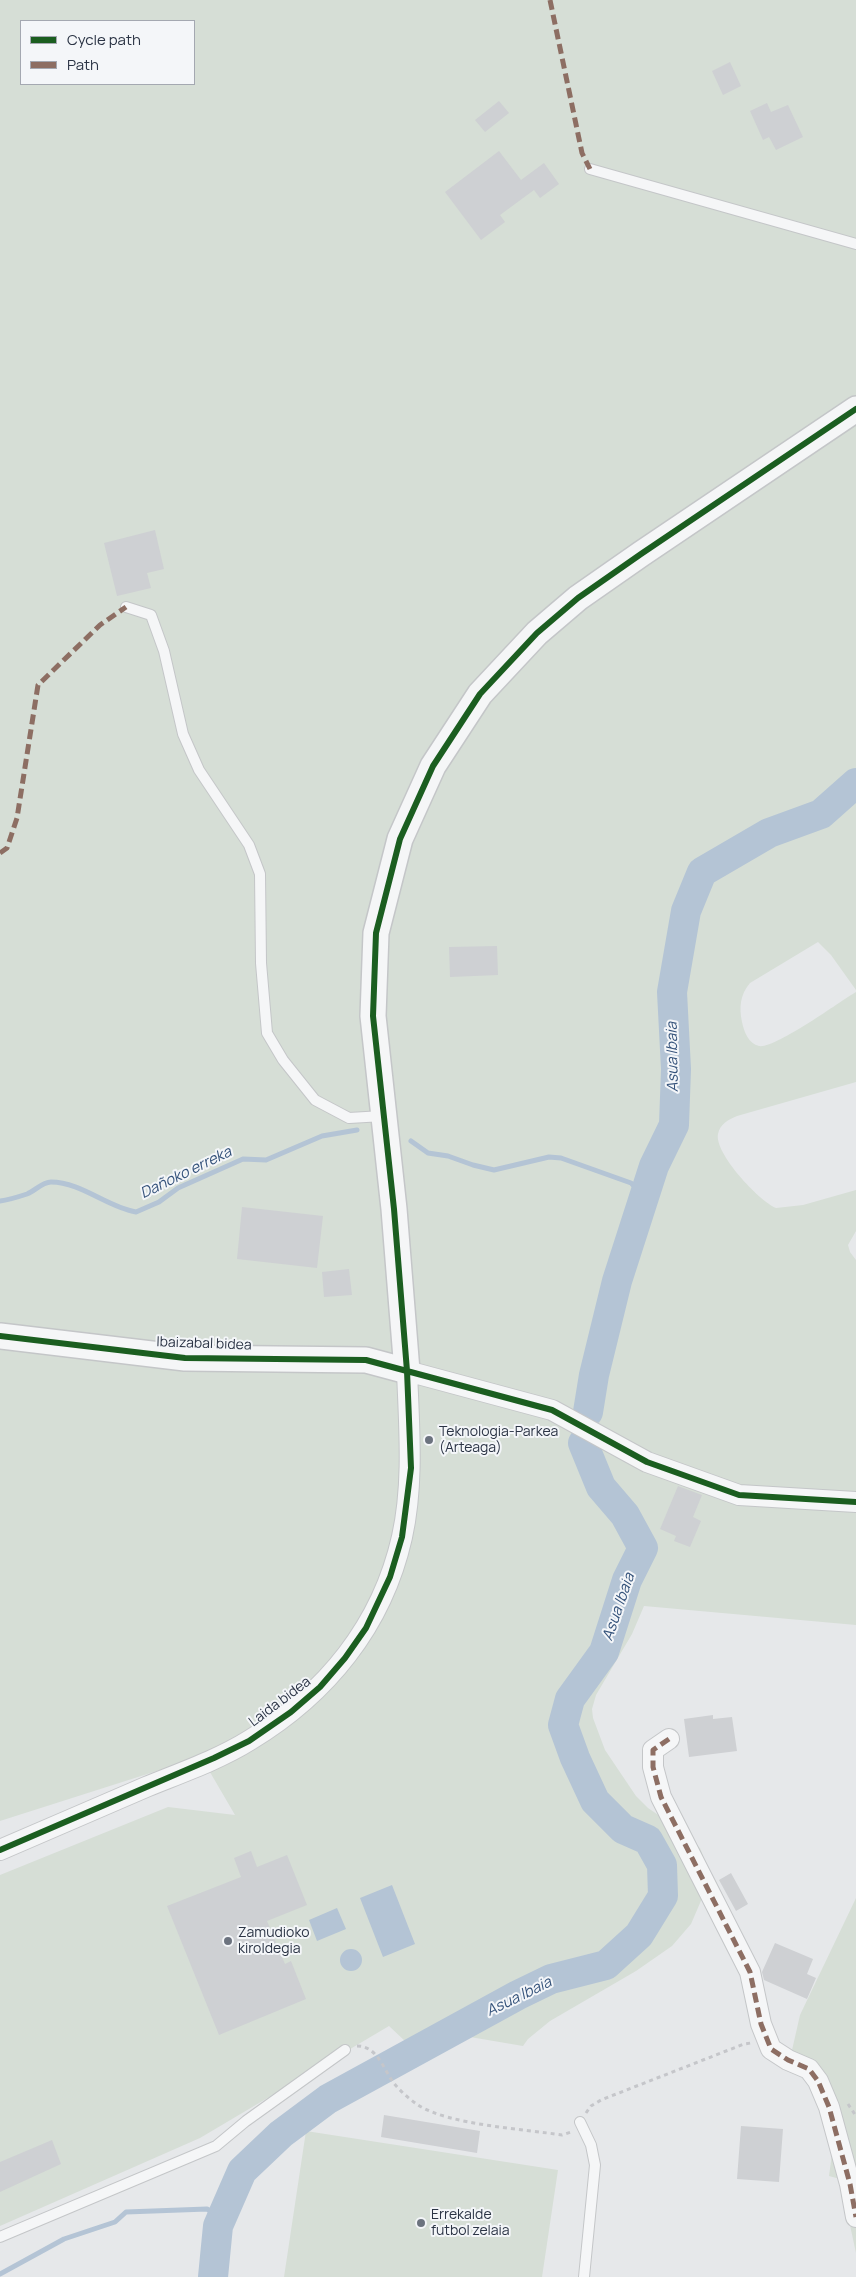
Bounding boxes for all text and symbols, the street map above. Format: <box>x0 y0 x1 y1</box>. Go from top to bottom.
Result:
legend <box>20 20 195 85</box>
text: Cycle path <box>67 29 141 50</box>
text: Path <box>67 54 99 75</box>
water label: Asua Ibaia <box>663 1022 683 1092</box>
water label: Dañoko erreka <box>137 1143 235 1203</box>
street label: Ibaizabal bidea <box>156 1334 252 1354</box>
place label: Teknologia-Parkea (Arteaga) <box>439 1424 558 1456</box>
marker: Teknologia-Parkea (Arteaga) <box>423 1434 435 1446</box>
water label: Asua Ibaia <box>599 1571 639 1643</box>
street label: Laida bidea <box>246 1673 314 1731</box>
place label: Zamudioko kiroldegia <box>238 1925 309 1958</box>
marker: Zamudioko kiroldegia <box>222 1935 234 1947</box>
water label: Asua Ibaia <box>484 1974 554 2020</box>
place label: Errekalde futbol zelaia <box>431 2207 510 2240</box>
marker: Errekalde futbol zelaia <box>415 2217 427 2229</box>

